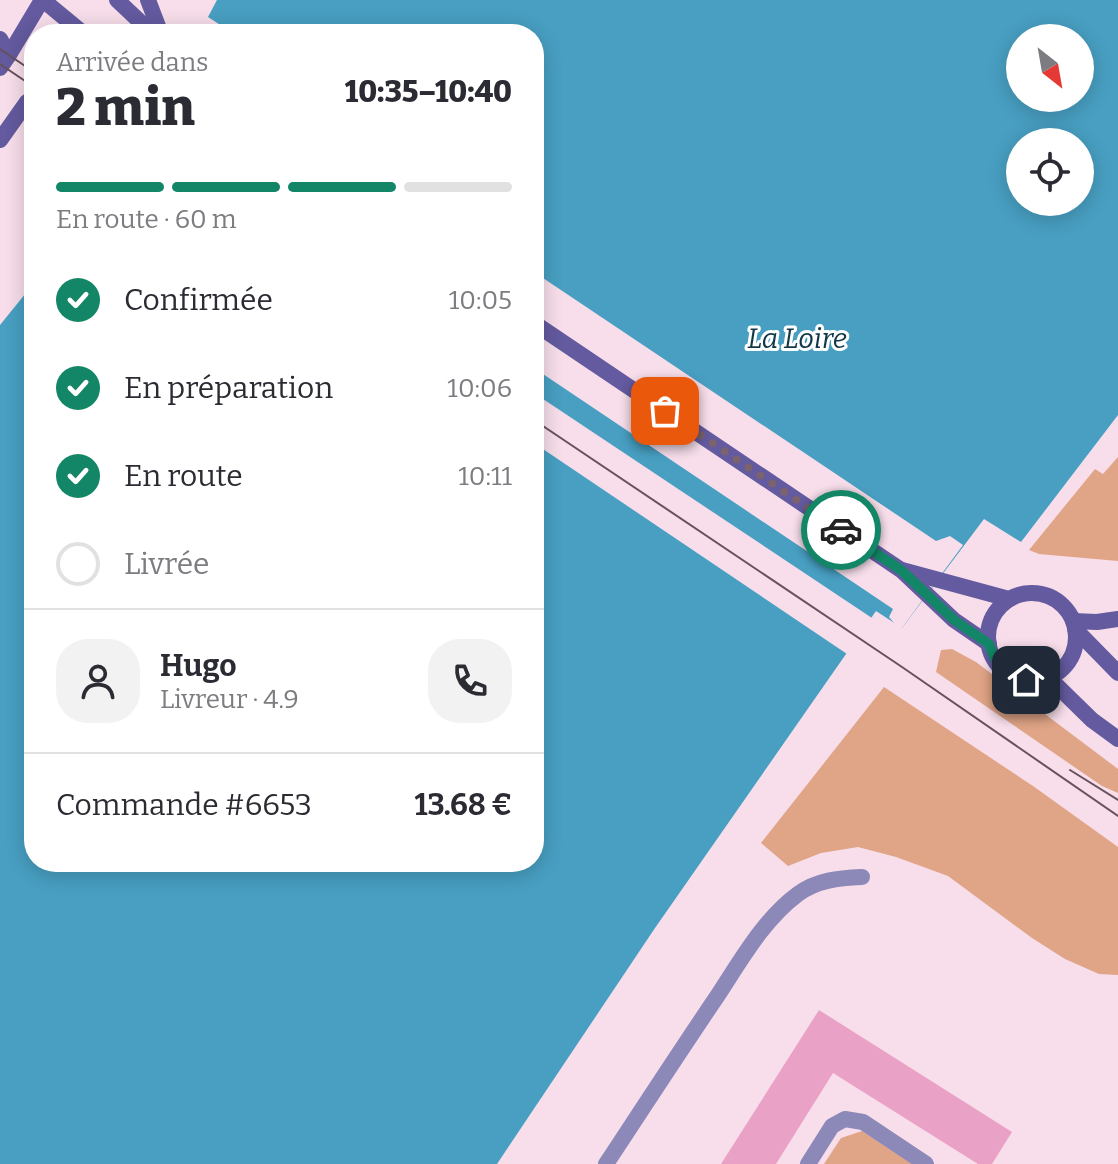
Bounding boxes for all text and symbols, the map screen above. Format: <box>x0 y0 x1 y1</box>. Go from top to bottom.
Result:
north arrow <box>1006 24 1094 112</box>
map controls <box>1006 24 1094 216</box>
text: Arrivée dans <box>56 47 209 78</box>
text: 10:35–10:40 <box>345 74 512 110</box>
text: 2 min <box>56 76 195 139</box>
button: locate <box>1006 128 1094 216</box>
text: En route · 60 m <box>56 204 237 235</box>
icon: check <box>56 278 100 322</box>
text: Confirmée <box>124 282 273 318</box>
text: 10:05 <box>449 285 512 316</box>
water label: La Loire <box>747 322 847 355</box>
icon: check <box>56 366 100 410</box>
text: En préparation <box>124 370 333 406</box>
text: 10:06 <box>447 373 512 404</box>
pin <box>631 377 699 445</box>
icon: bag <box>643 389 687 433</box>
icon: check <box>56 454 100 498</box>
text: En route <box>124 458 243 494</box>
text: 10:11 <box>458 461 512 492</box>
courier <box>801 490 881 570</box>
icon: car <box>819 508 863 552</box>
text: Livrée <box>124 546 210 582</box>
button: person <box>56 639 140 723</box>
button: phone <box>428 639 512 723</box>
pin <box>992 646 1060 714</box>
text: Hugo <box>160 648 237 684</box>
icon: home <box>1004 658 1048 702</box>
text: Livreur · 4.9 <box>160 684 299 715</box>
text: Commande #6653 <box>56 787 312 823</box>
text: 13.68 € <box>415 787 512 823</box>

